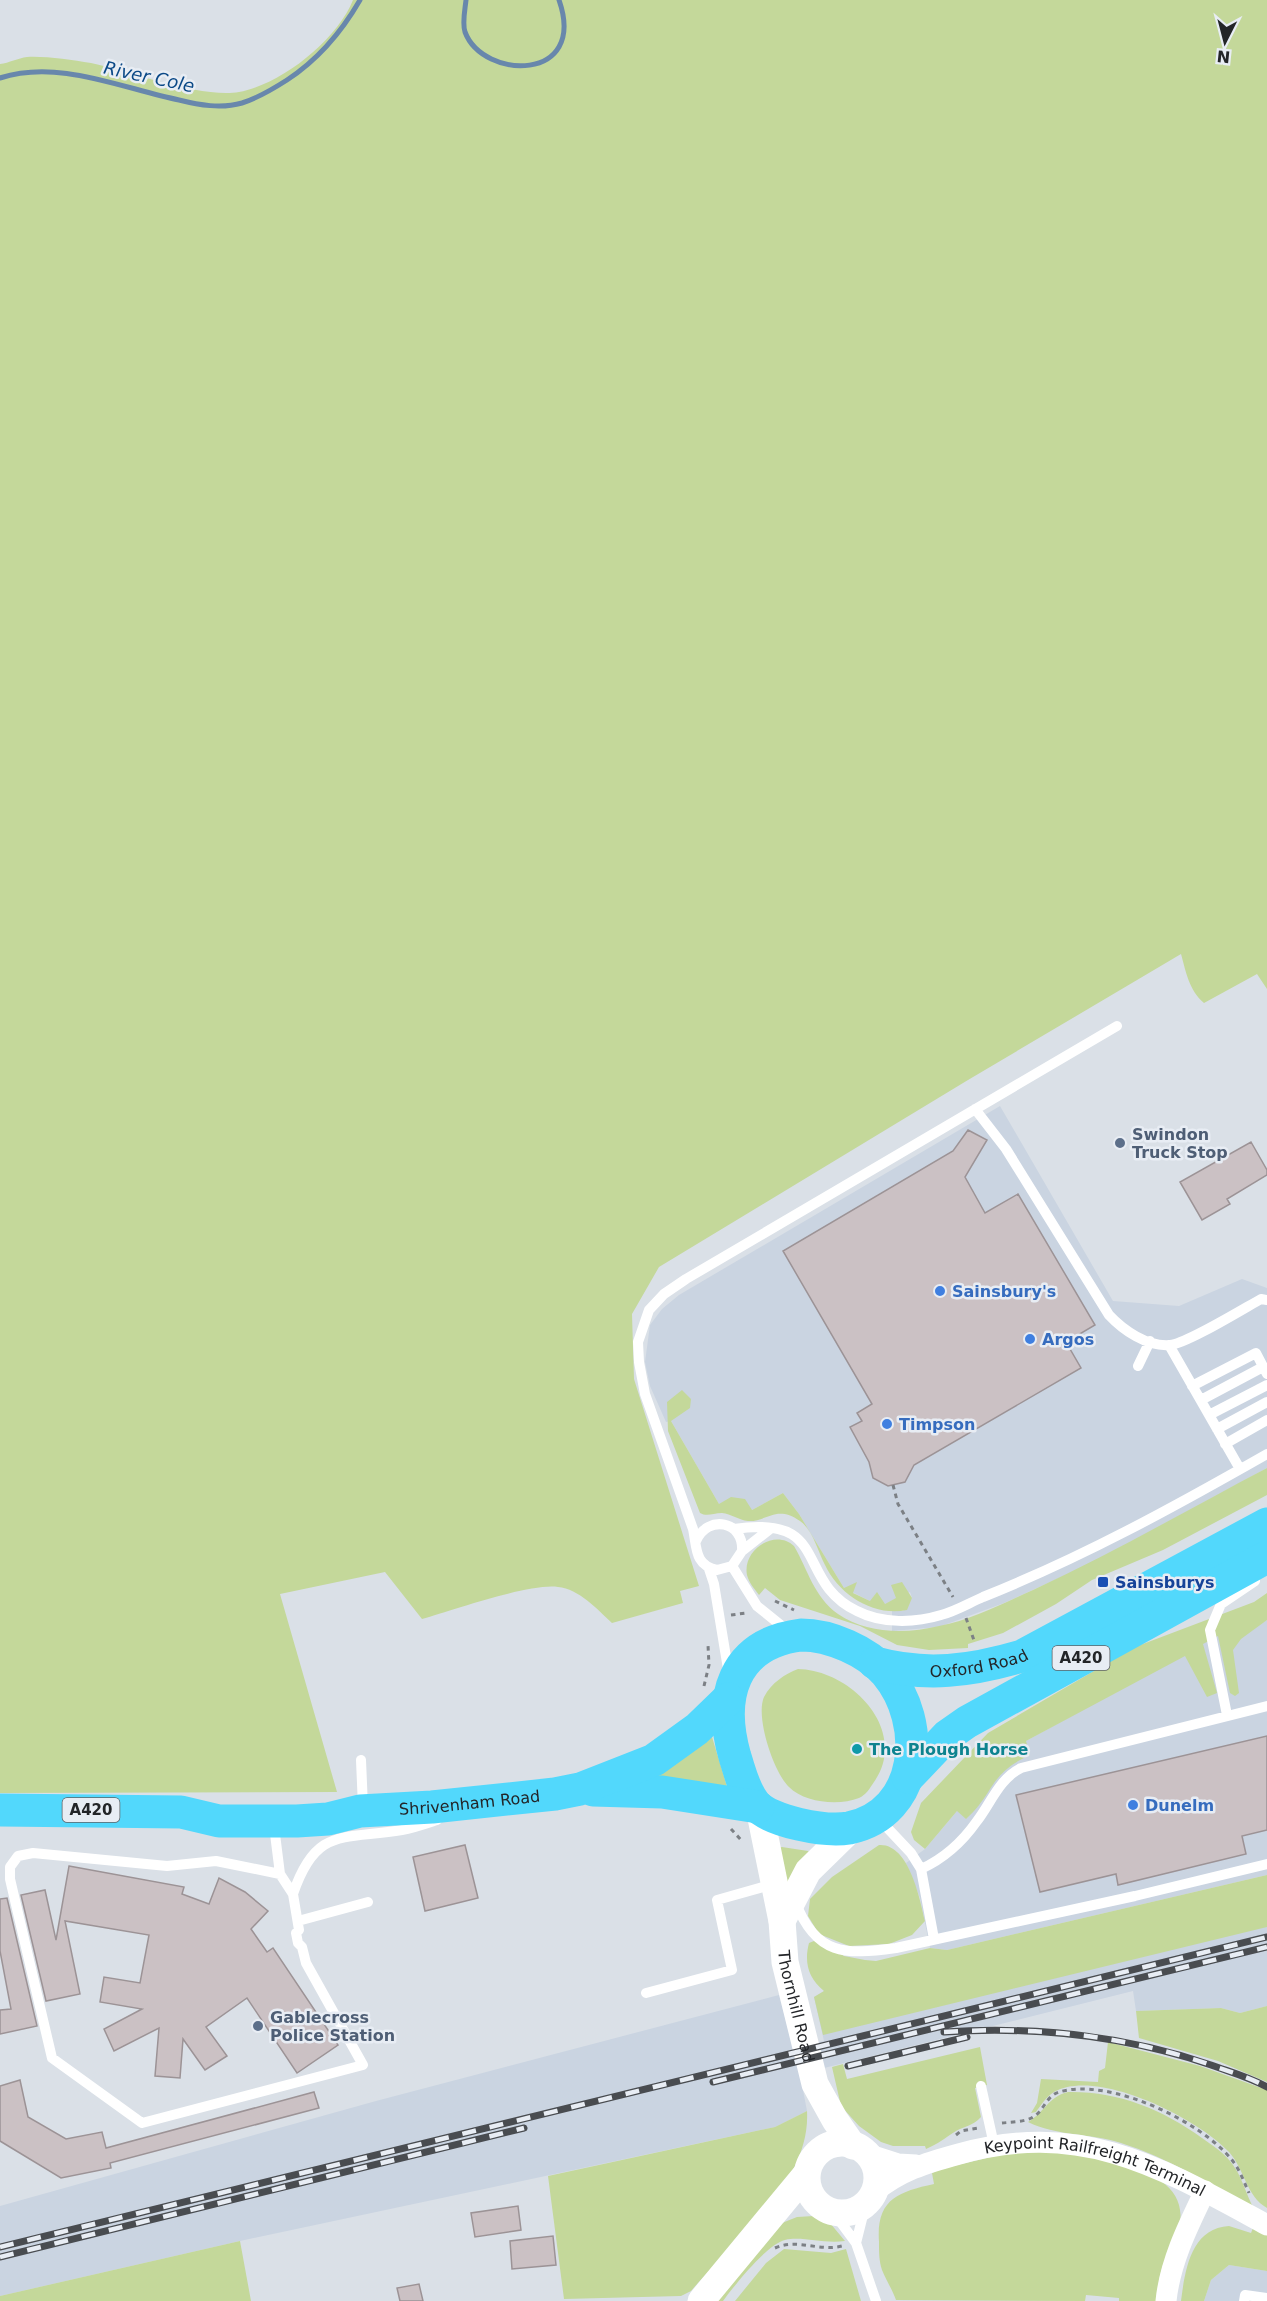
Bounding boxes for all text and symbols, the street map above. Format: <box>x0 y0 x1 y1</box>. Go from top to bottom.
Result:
north arrow <box>1195 12 1255 72</box>
text: N <box>1216 46 1231 67</box>
water label: River Cole <box>102 57 196 96</box>
place label: Swindon Truck Stop <box>1132 1125 1228 1162</box>
marker: Swindon Truck Stop <box>1113 1136 1127 1150</box>
place label: Sainsbury's <box>952 1282 1056 1301</box>
marker: Sainsbury's <box>933 1284 947 1298</box>
place label: Argos <box>1042 1330 1094 1349</box>
marker: Argos <box>1023 1332 1037 1346</box>
place label: Timpson <box>899 1415 975 1434</box>
marker: Timpson <box>880 1417 894 1431</box>
place label: Sainsburys <box>1115 1573 1214 1592</box>
marker: Sainsburys <box>1096 1575 1110 1589</box>
street label: Oxford Road <box>930 1646 1031 1681</box>
road number: A420 <box>1052 1646 1110 1670</box>
place label: The Plough Horse <box>869 1740 1029 1759</box>
marker: The Plough Horse <box>850 1742 864 1756</box>
street label: Shrivenham Road <box>399 1787 541 1819</box>
place label: Dunelm <box>1145 1796 1214 1815</box>
road number: A420 <box>62 1798 119 1822</box>
marker: Dunelm <box>1126 1798 1140 1812</box>
street label: Thornhill Road <box>774 1948 818 2064</box>
place label: Gablecross Police Station <box>270 2008 395 2045</box>
marker: Gablecross Police Station <box>251 2019 265 2033</box>
street label: Keypoint Railfreight Terminal <box>983 2133 1209 2200</box>

